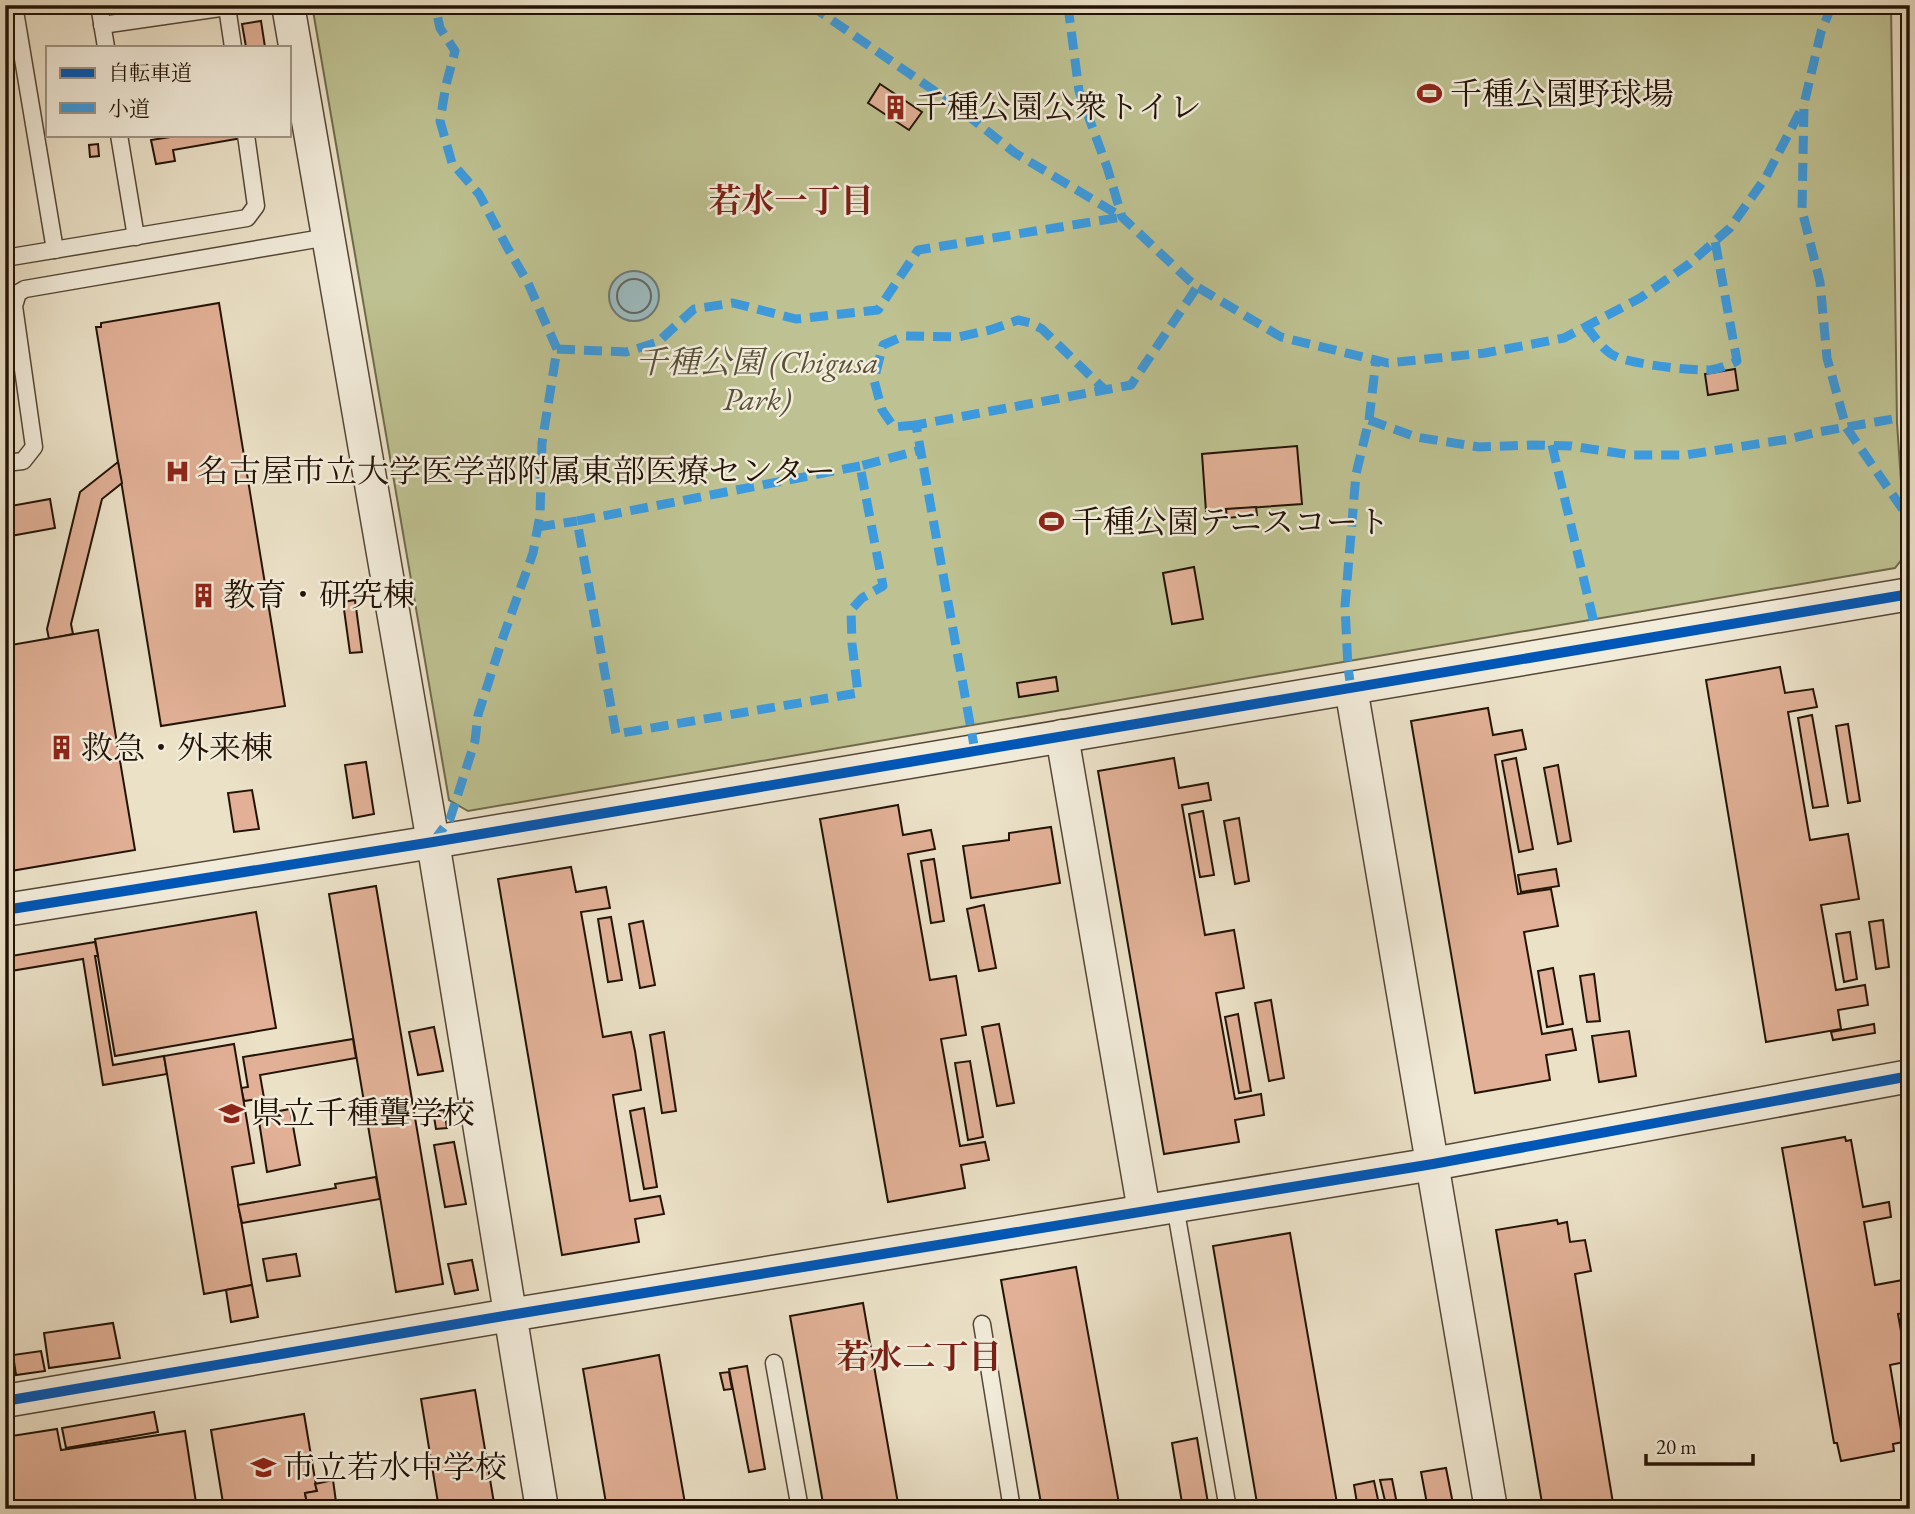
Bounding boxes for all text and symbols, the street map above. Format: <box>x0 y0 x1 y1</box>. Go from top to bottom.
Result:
legend <box>46 46 290 136</box>
text: 自転車道 <box>108 59 192 86</box>
place label: 千種公園野球場 <box>1450 73 1674 115</box>
sports icon: 千種公園野球場 <box>1416 80 1444 108</box>
place label: 千種公園公衆トイレ <box>915 86 1201 128</box>
building icon: 千種公園公衆トイレ <box>881 93 909 121</box>
text: 小道 <box>108 95 150 122</box>
district label: 若水一丁目 <box>709 179 874 222</box>
park label: 千種公園 (Chigusa Park) <box>635 341 879 420</box>
place label: 名古屋市立大学医学部附属東部医療センター <box>197 450 836 492</box>
hospital icon: 名古屋市立大学医学部附属東部医療センター <box>163 457 191 485</box>
place label: 千種公園テニスコート <box>1071 501 1390 543</box>
sports icon: 千種公園テニスコート <box>1037 508 1065 536</box>
place label: 教育・研究棟 <box>223 574 415 616</box>
building icon: 教育・研究棟 <box>189 581 217 609</box>
place label: 救急・外来棟 <box>81 727 273 769</box>
building icon: 救急・外来棟 <box>47 734 75 762</box>
place label: 県立千種聾学校 <box>251 1092 475 1134</box>
school or university icon: 県立千種聾学校 <box>217 1099 245 1127</box>
district label: 若水二丁目 <box>837 1335 1002 1378</box>
scale bar <box>1646 1423 1752 1467</box>
text: 20 m <box>1656 1433 1697 1460</box>
place label: 市立若水中学校 <box>283 1446 507 1488</box>
school or university icon: 市立若水中学校 <box>249 1453 277 1481</box>

